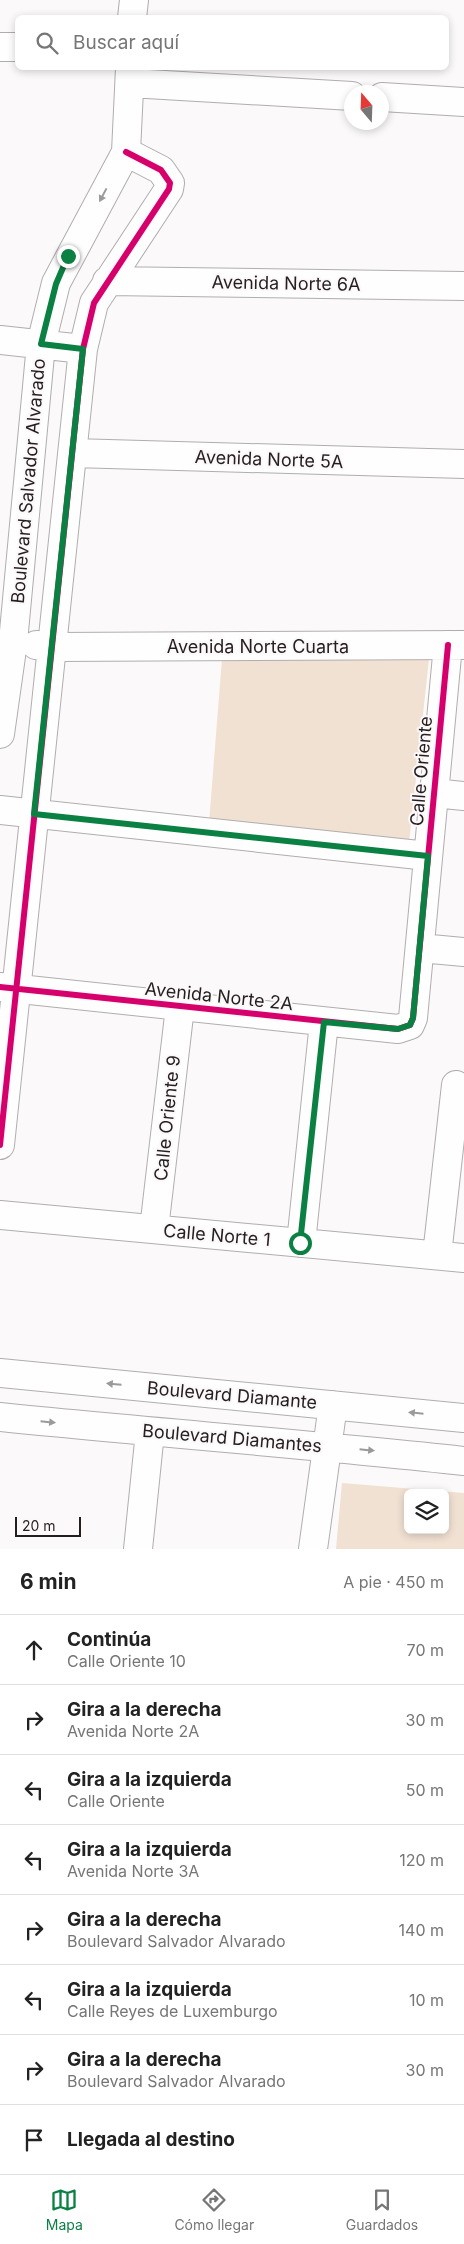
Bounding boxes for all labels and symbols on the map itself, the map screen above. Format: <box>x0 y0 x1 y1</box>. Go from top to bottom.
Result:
north arrow <box>344 85 389 130</box>
one-way arrow <box>99 187 107 202</box>
route end <box>57 245 80 268</box>
street label: Avenida Norte 6A <box>211 271 361 295</box>
street label: Boulevard Salvador Alvarado <box>7 358 49 604</box>
street label: Avenida Norte 5A <box>194 446 344 472</box>
street label: Avenida Norte Cuarta <box>167 636 349 657</box>
street label: Calle Oriente <box>406 715 436 827</box>
street label: Avenida Norte 2A <box>144 978 294 1014</box>
street label: Calle Oriente 9 <box>150 1054 184 1182</box>
street label: Calle Norte 1 <box>163 1220 271 1250</box>
route start <box>289 1232 312 1255</box>
street label: Boulevard Diamante <box>146 1377 318 1413</box>
one-way arrow <box>106 1380 122 1388</box>
one-way arrow <box>407 1409 423 1417</box>
one-way arrow <box>41 1418 57 1426</box>
street label: Boulevard Diamantes <box>141 1420 323 1456</box>
one-way arrow <box>359 1446 375 1454</box>
scale bar <box>15 1514 81 1537</box>

